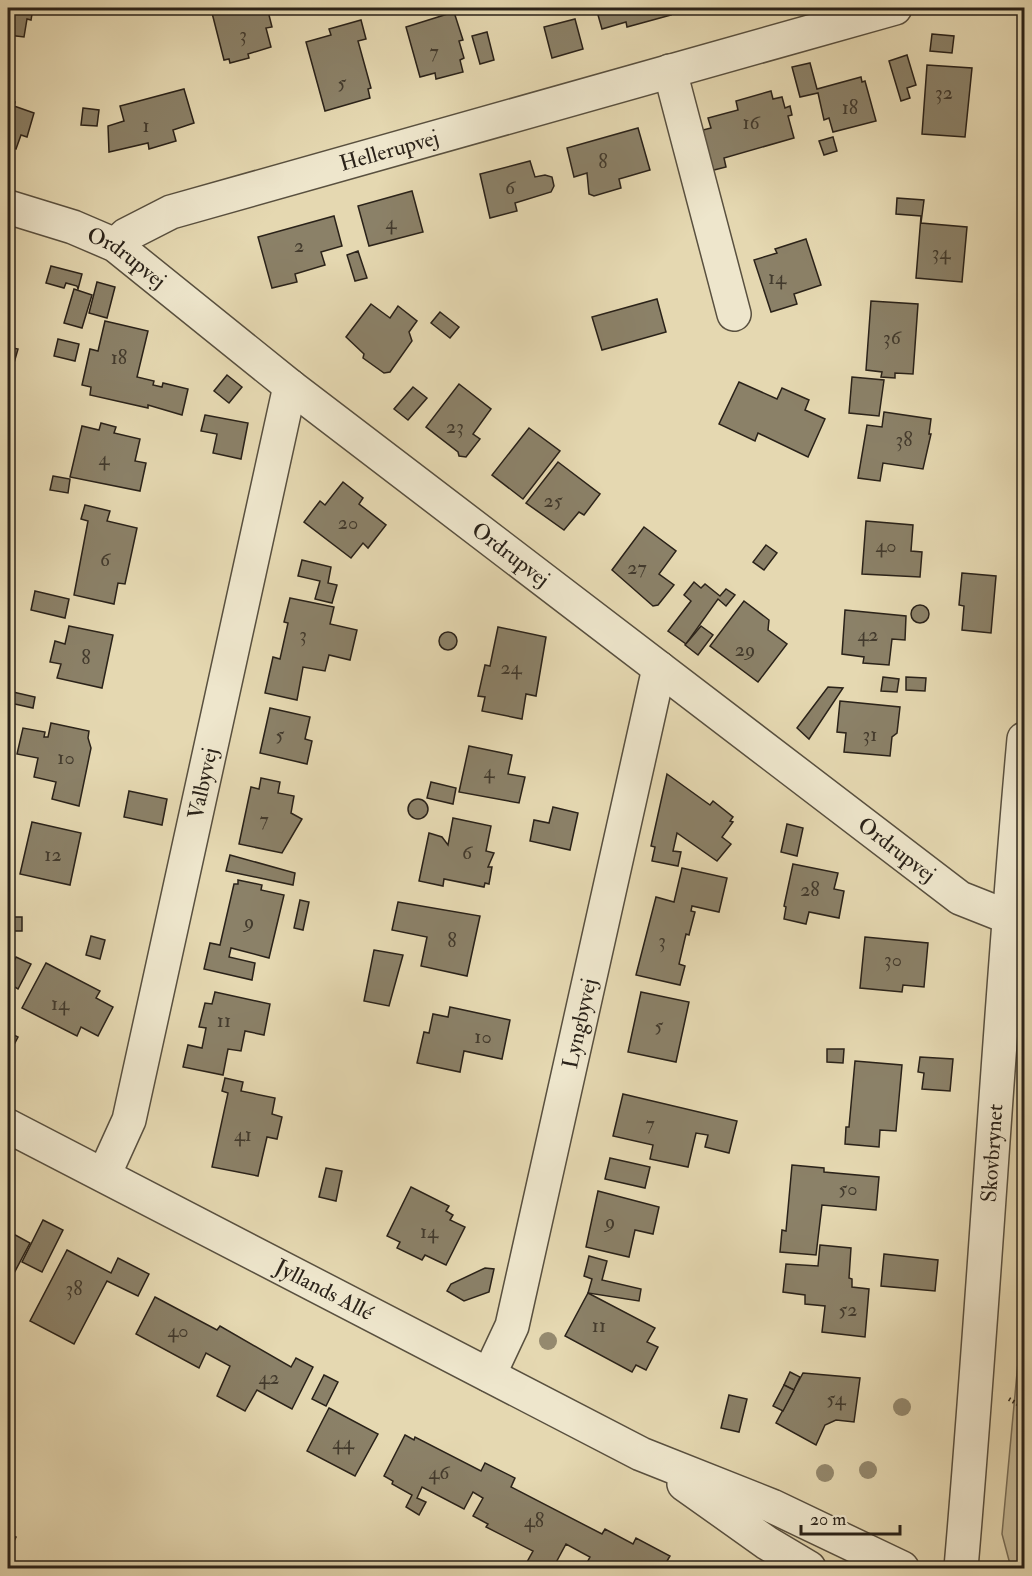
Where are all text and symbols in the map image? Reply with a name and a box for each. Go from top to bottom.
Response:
house number: 3 [239,22,247,47]
house number: 7 [429,39,439,64]
house number: 5 [338,70,347,95]
house number: 32 [935,80,953,105]
house number: 18 [842,95,858,120]
house number: 16 [742,110,760,135]
house number: 1 [142,113,150,138]
street label: Hellerupvej [336,123,442,178]
house number: 8 [598,149,608,174]
house number: 6 [505,175,516,200]
house number: 4 [386,210,398,235]
street label: Ordrupvej [83,221,172,295]
house number: 2 [294,233,304,258]
house number: 34 [932,240,951,265]
house number: 14 [768,265,787,290]
house number: 36 [883,325,902,350]
house number: 18 [111,345,127,370]
house number: 23 [446,414,464,439]
house number: 38 [895,427,913,452]
house number: 4 [99,446,111,471]
house number: 25 [544,488,563,513]
house number: 20 [338,510,358,535]
street label: Ordrupvej [466,516,555,593]
house number: 40 [875,533,897,558]
house number: 6 [100,547,111,572]
house number: 27 [627,555,647,580]
house number: 3 [299,622,307,647]
house number: 42 [858,622,878,647]
house number: 29 [735,637,755,662]
house number: 8 [81,645,91,670]
house number: 24 [501,655,523,680]
house number: 5 [276,722,285,747]
house number: 31 [863,722,877,747]
house number: 10 [57,745,75,770]
street label: Valbyvej [181,745,224,822]
house number: 4 [484,759,496,784]
house number: 7 [259,807,269,832]
street label: Ordrupvej [852,811,941,888]
house number: 6 [462,840,473,865]
house number: 12 [44,842,62,867]
house number: 28 [800,877,820,902]
house number: 9 [242,909,254,934]
house number: 8 [447,928,457,953]
house number: 3 [658,928,666,953]
house number: 30 [884,947,902,972]
street label: Lyngbyvej [556,976,603,1071]
house number: 14 [51,991,70,1016]
house number: 11 [217,1008,231,1033]
house number: 5 [655,1013,664,1038]
house number: 10 [474,1024,492,1049]
street label: Skovbrynet [975,1103,1010,1203]
house number: 7 [645,1111,655,1136]
house number: 41 [234,1122,252,1147]
house number: 50 [839,1176,857,1201]
house number: 9 [603,1209,615,1234]
house number: 14 [420,1219,439,1244]
street label: Jyllands Allé [269,1252,379,1327]
house number: 38 [65,1276,83,1301]
house number: 52 [839,1297,857,1322]
house number: 11 [592,1313,606,1338]
house number: 40 [167,1318,189,1343]
house number: 42 [259,1365,279,1390]
house number: 54 [826,1386,847,1411]
house number: 44 [332,1430,355,1455]
house number: 46 [429,1460,450,1485]
scale bar [801,1498,900,1536]
house number: 48 [524,1508,544,1533]
text: 20 m [810,1508,846,1531]

